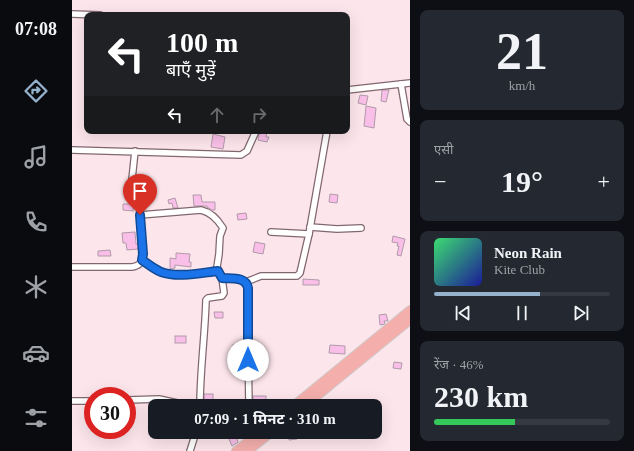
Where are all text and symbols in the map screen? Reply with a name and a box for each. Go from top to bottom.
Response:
text: 07:08 [15,19,57,39]
text: 21 [496,23,548,80]
text: 100 m [166,27,238,58]
icon: left [100,28,152,80]
text: बाएँ मुड़ें [166,60,216,80]
icon: directions [22,77,50,105]
text: km/h [509,78,535,93]
icon: left [164,104,186,126]
icon: ahead [206,104,228,126]
icon: right [248,104,270,126]
text: एसी [434,142,453,157]
icon: music [22,143,50,171]
text: 19° [501,165,543,198]
text: − [434,169,446,194]
text: + [598,169,610,194]
pin [123,174,157,215]
icon: arrive [129,180,151,202]
icon: phone [22,208,50,236]
text: Neon Rain [494,245,562,261]
text: Kite Club [494,262,545,277]
icon: climate [22,273,50,301]
icon: previous [452,302,474,324]
icon: pause [511,302,533,324]
icon: next [570,302,592,324]
icon: car [22,339,50,367]
position arrow [227,339,269,381]
text: रेंज · 46% [434,357,484,372]
text: 230 km [434,380,528,413]
speed limit sign: 30 [84,387,136,439]
icon: filters [22,404,50,432]
text: 07:09 · 1 मिनट · 310 m [194,411,336,427]

